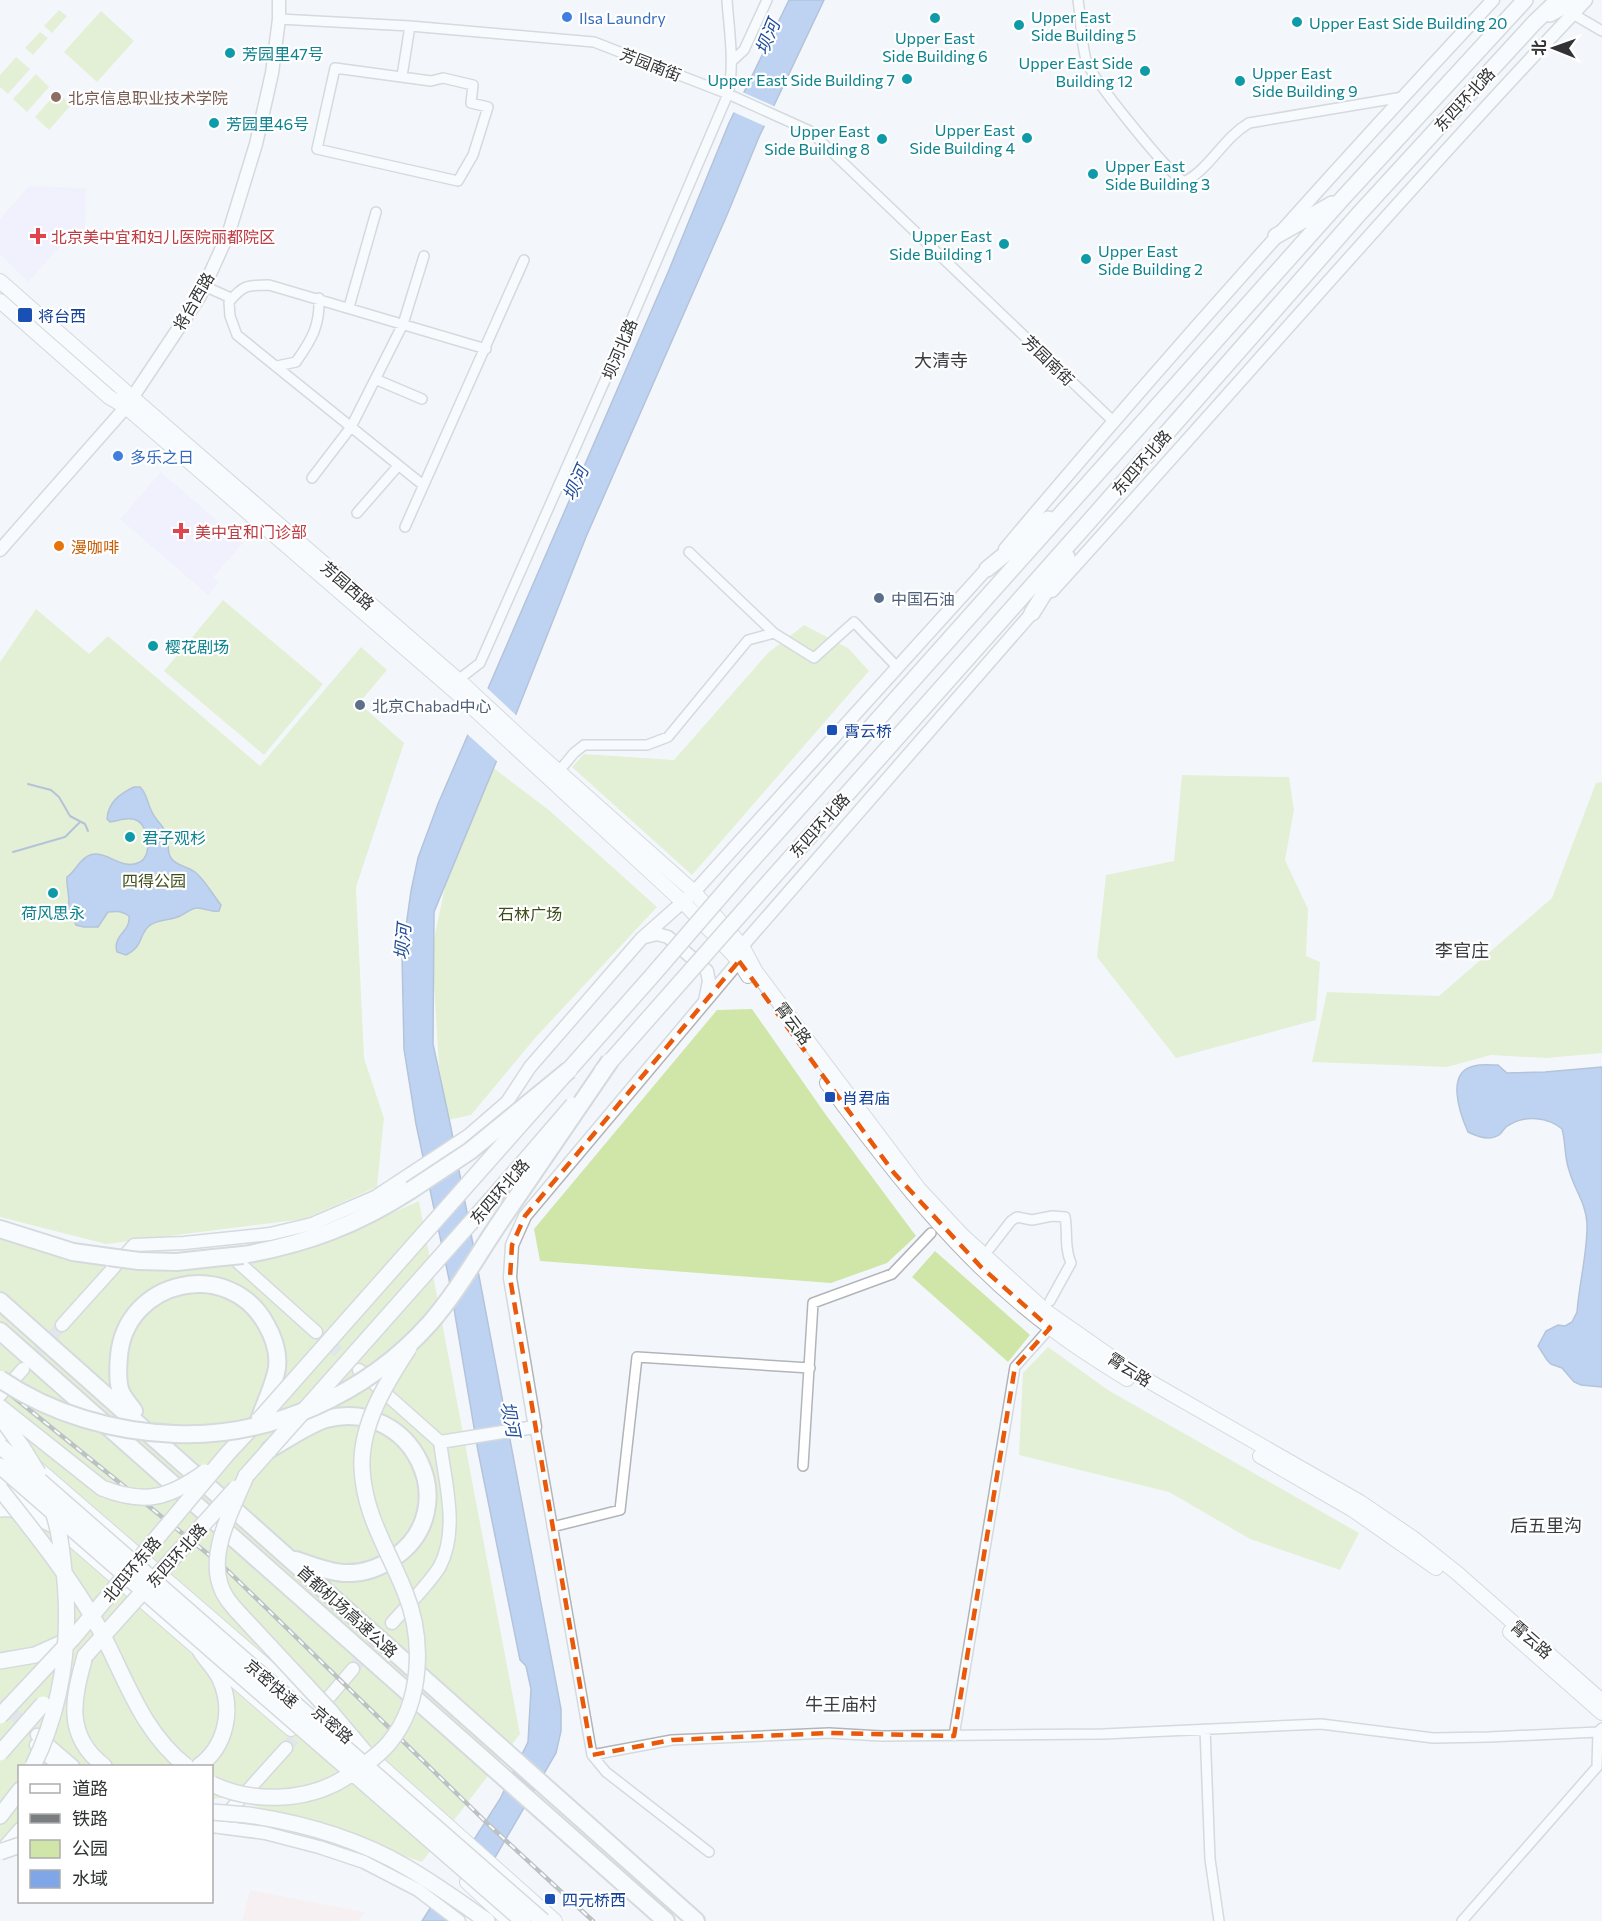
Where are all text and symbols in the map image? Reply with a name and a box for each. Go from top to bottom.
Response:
place label: Upper East Side Building 5 [1031,7,1136,44]
place label: Ilsa Laundry [579,8,666,27]
marker: Ilsa Laundry [560,10,574,24]
marker: Upper East Side Building 6 [928,11,942,25]
water label: 坝河 [750,13,785,58]
place label: Upper East Side Building 20 [1309,13,1507,32]
marker: Upper East Side Building 20 [1290,15,1304,29]
marker: Upper East Side Building 5 [1012,18,1026,32]
north arrow [1524,18,1584,78]
place label: Upper East Side Building 6 [882,28,988,65]
text: 北 [1529,40,1548,56]
place label: 芳园里47号 [242,44,324,63]
street label: 芳园南街 [618,44,684,84]
marker: 芳园里47号 [223,46,237,60]
place label: Upper East Side Building 12 [1019,53,1133,90]
place label: Upper East Side Building 9 [1252,63,1358,100]
street label: 东四环北路 [1430,63,1498,135]
marker: Upper East Side Building 12 [1138,64,1152,78]
place label: Upper East Side Building 7 [707,70,895,89]
marker: Upper East Side Building 7 [900,72,914,86]
marker: Upper East Side Building 9 [1233,74,1247,88]
place label: 北京信息职业技术学院 [68,88,228,107]
marker: 北京信息职业技术学院 [49,90,63,104]
place label: 芳园里46号 [226,114,309,133]
marker: 芳园里46号 [207,116,221,130]
place label: Upper East Side Building 4 [909,120,1015,157]
place label: Upper East Side Building 8 [764,121,870,158]
marker: Upper East Side Building 4 [1020,131,1034,145]
marker: Upper East Side Building 8 [875,132,889,146]
place label: Upper East Side Building 3 [1105,156,1210,193]
marker: Upper East Side Building 3 [1086,167,1100,181]
place label: Upper East Side Building 1 [889,226,992,263]
marker: 北京美中宜和妇儿医院丽都院区 [29,227,47,245]
place label: 北京美中宜和妇儿医院丽都院区 [51,227,275,246]
marker: Upper East Side Building 1 [997,237,1011,251]
place label: Upper East Side Building 2 [1098,241,1203,278]
marker: Upper East Side Building 2 [1079,252,1093,266]
street label: 将台西路 [169,269,217,333]
marker: 将台西 [16,306,34,324]
place label: 将台西 [38,306,86,325]
street label: 坝河北路 [598,316,640,382]
street label: 芳园南街 [1019,331,1079,389]
district label: 大清寺 [914,349,968,371]
street label: 东四环北路 [1108,426,1174,498]
place label: 多乐之日 [130,447,194,466]
marker: 多乐之日 [111,449,125,463]
water label: 坝河 [558,459,594,504]
marker: 美中宜和门诊部 [172,522,190,540]
place label: 美中宜和门诊部 [195,522,307,541]
place label: 漫咖啡 [71,537,119,556]
marker: 漫咖啡 [52,539,66,553]
street label: 芳园西路 [318,557,378,613]
place label: 中国石油 [891,589,955,608]
marker: 中国石油 [872,591,886,605]
place label: 樱花剧场 [165,637,229,656]
marker: 樱花剧场 [146,639,160,653]
place label: 北京Chabad中心 [372,696,492,715]
marker: 北京Chabad中心 [353,698,367,712]
place label: 霄云桥 [844,721,892,740]
marker: 霄云桥 [825,723,839,737]
street label: 东四环北路 [785,789,853,861]
place label: 君子观杉 [142,828,206,847]
marker: 君子观杉 [123,830,137,844]
park label: 四得公园 [122,871,186,890]
marker: 荷风思永 [46,886,60,900]
place label: 荷风思永 [21,903,85,922]
park label: 石林广场 [498,904,562,923]
water label: 坝河 [389,920,415,961]
district label: 李官庄 [1435,939,1489,961]
street label: 霄云路 [772,998,816,1048]
place label: 肖君庙 [842,1088,890,1107]
marker: 肖君庙 [823,1090,837,1104]
street label: 东四环北路 [466,1155,532,1227]
street label: 霄云路 [1105,1348,1155,1390]
water label: 坝河 [497,1399,526,1442]
district label: 后五里沟 [1510,1514,1582,1536]
street label: 东四环北路 [142,1519,210,1591]
street label: 北四环东路 [98,1532,164,1606]
street label: 首都机场高速公路 [294,1561,402,1661]
street label: 霄云路 [1508,1616,1556,1662]
street label: 京密快速 [242,1655,302,1711]
district label: 牛王庙村 [805,1693,877,1715]
street label: 京密路 [309,1701,357,1747]
legend [18,1765,213,1903]
text: 道路 [72,1777,108,1799]
text: 铁路 [72,1807,108,1829]
text: 公园 [72,1837,108,1859]
text: 水域 [72,1867,108,1889]
place label: 四元桥西 [562,1890,626,1909]
marker: 四元桥西 [543,1892,557,1906]

